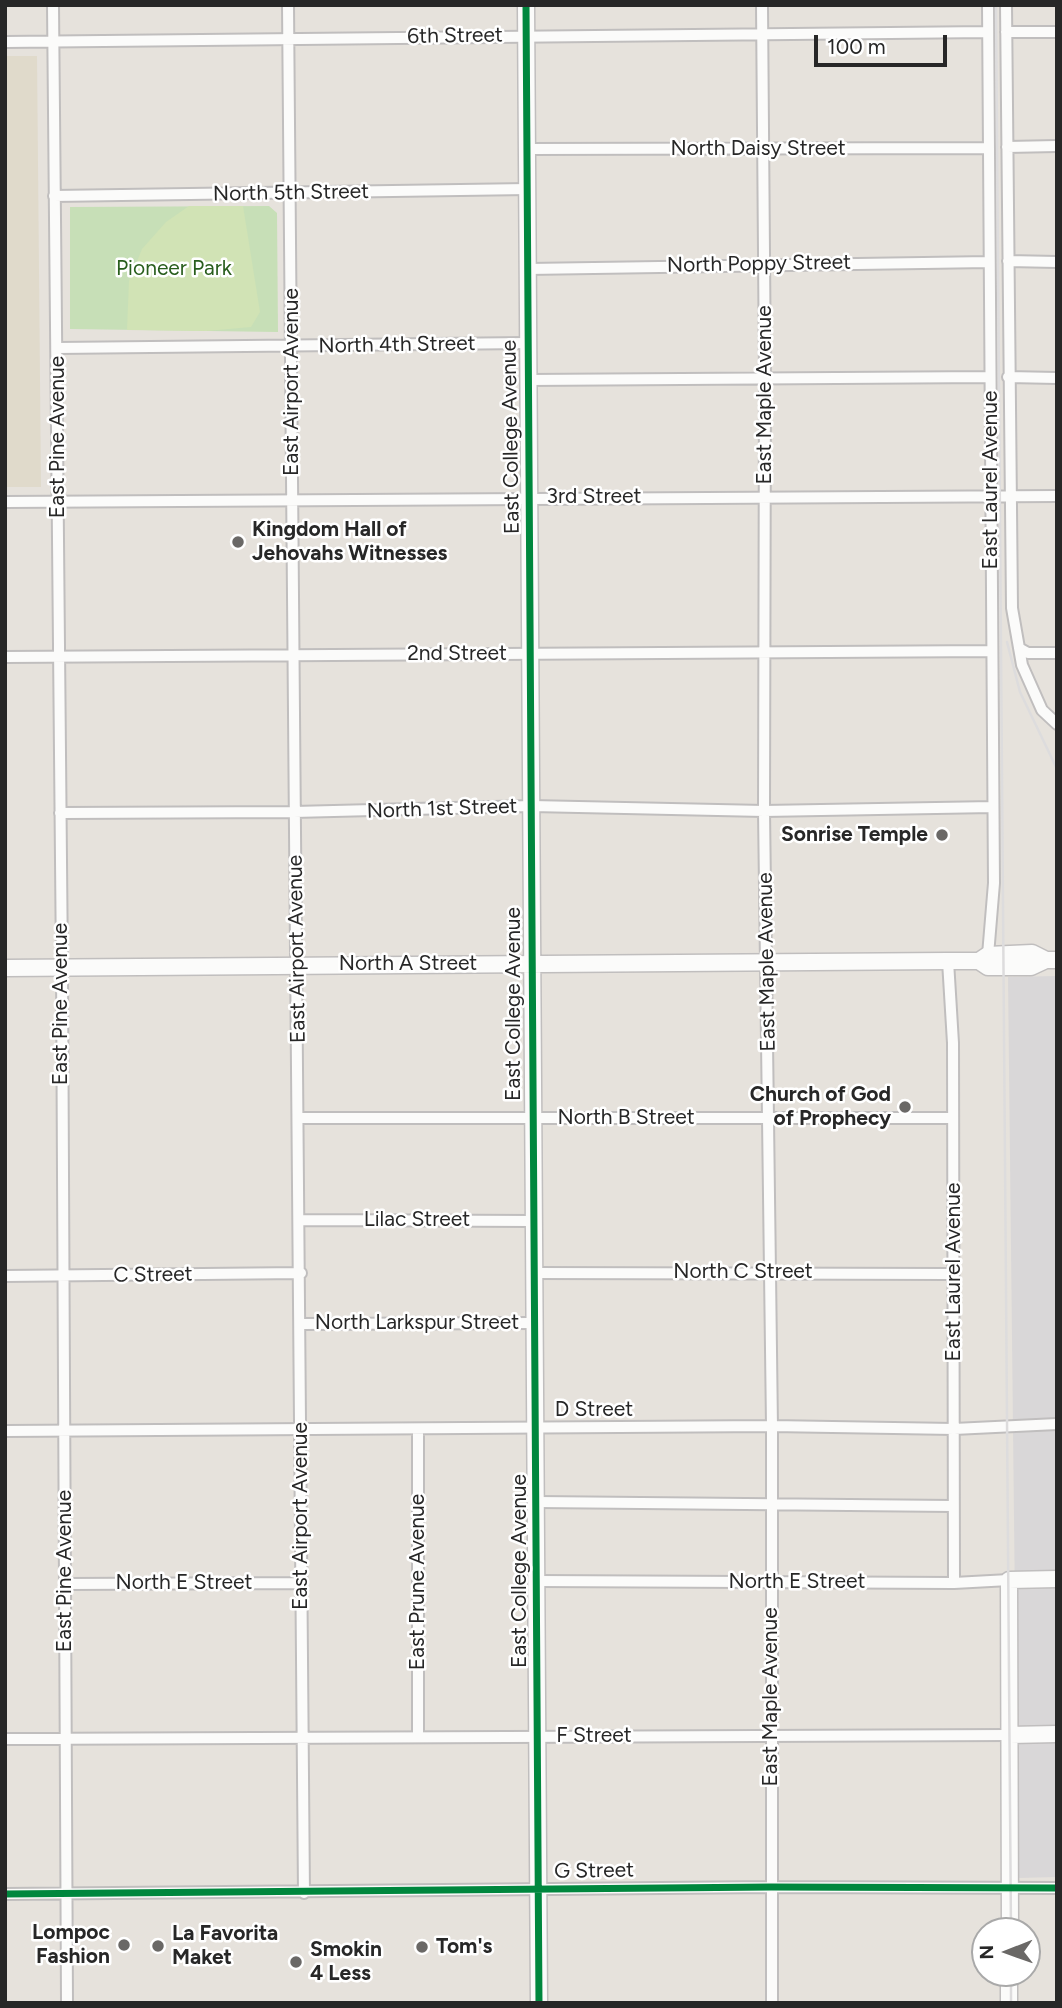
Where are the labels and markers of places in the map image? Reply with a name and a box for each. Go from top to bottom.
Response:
place label: Kingdom Hall of Jehovahs Witnesses [252,517,447,567]
marker: Kingdom Hall of Jehovahs Witnesses [230,534,246,550]
place label: Sonrise Temple [781,822,928,848]
marker: Sonrise Temple [934,827,950,843]
place label: Church of God of Prophecy [750,1082,891,1132]
marker: Church of God of Prophecy [897,1099,913,1115]
place label: Lompoc Fashion [32,1920,110,1970]
place label: La Favorita Maket [172,1921,278,1971]
place label: Tom's [436,1934,492,1960]
marker: Lompoc Fashion [116,1937,132,1953]
place label: Smokin 4 Less [310,1937,382,1987]
marker: La Favorita Maket [150,1938,166,1954]
marker: Tom's [414,1939,430,1955]
marker: Smokin 4 Less [288,1954,304,1970]

